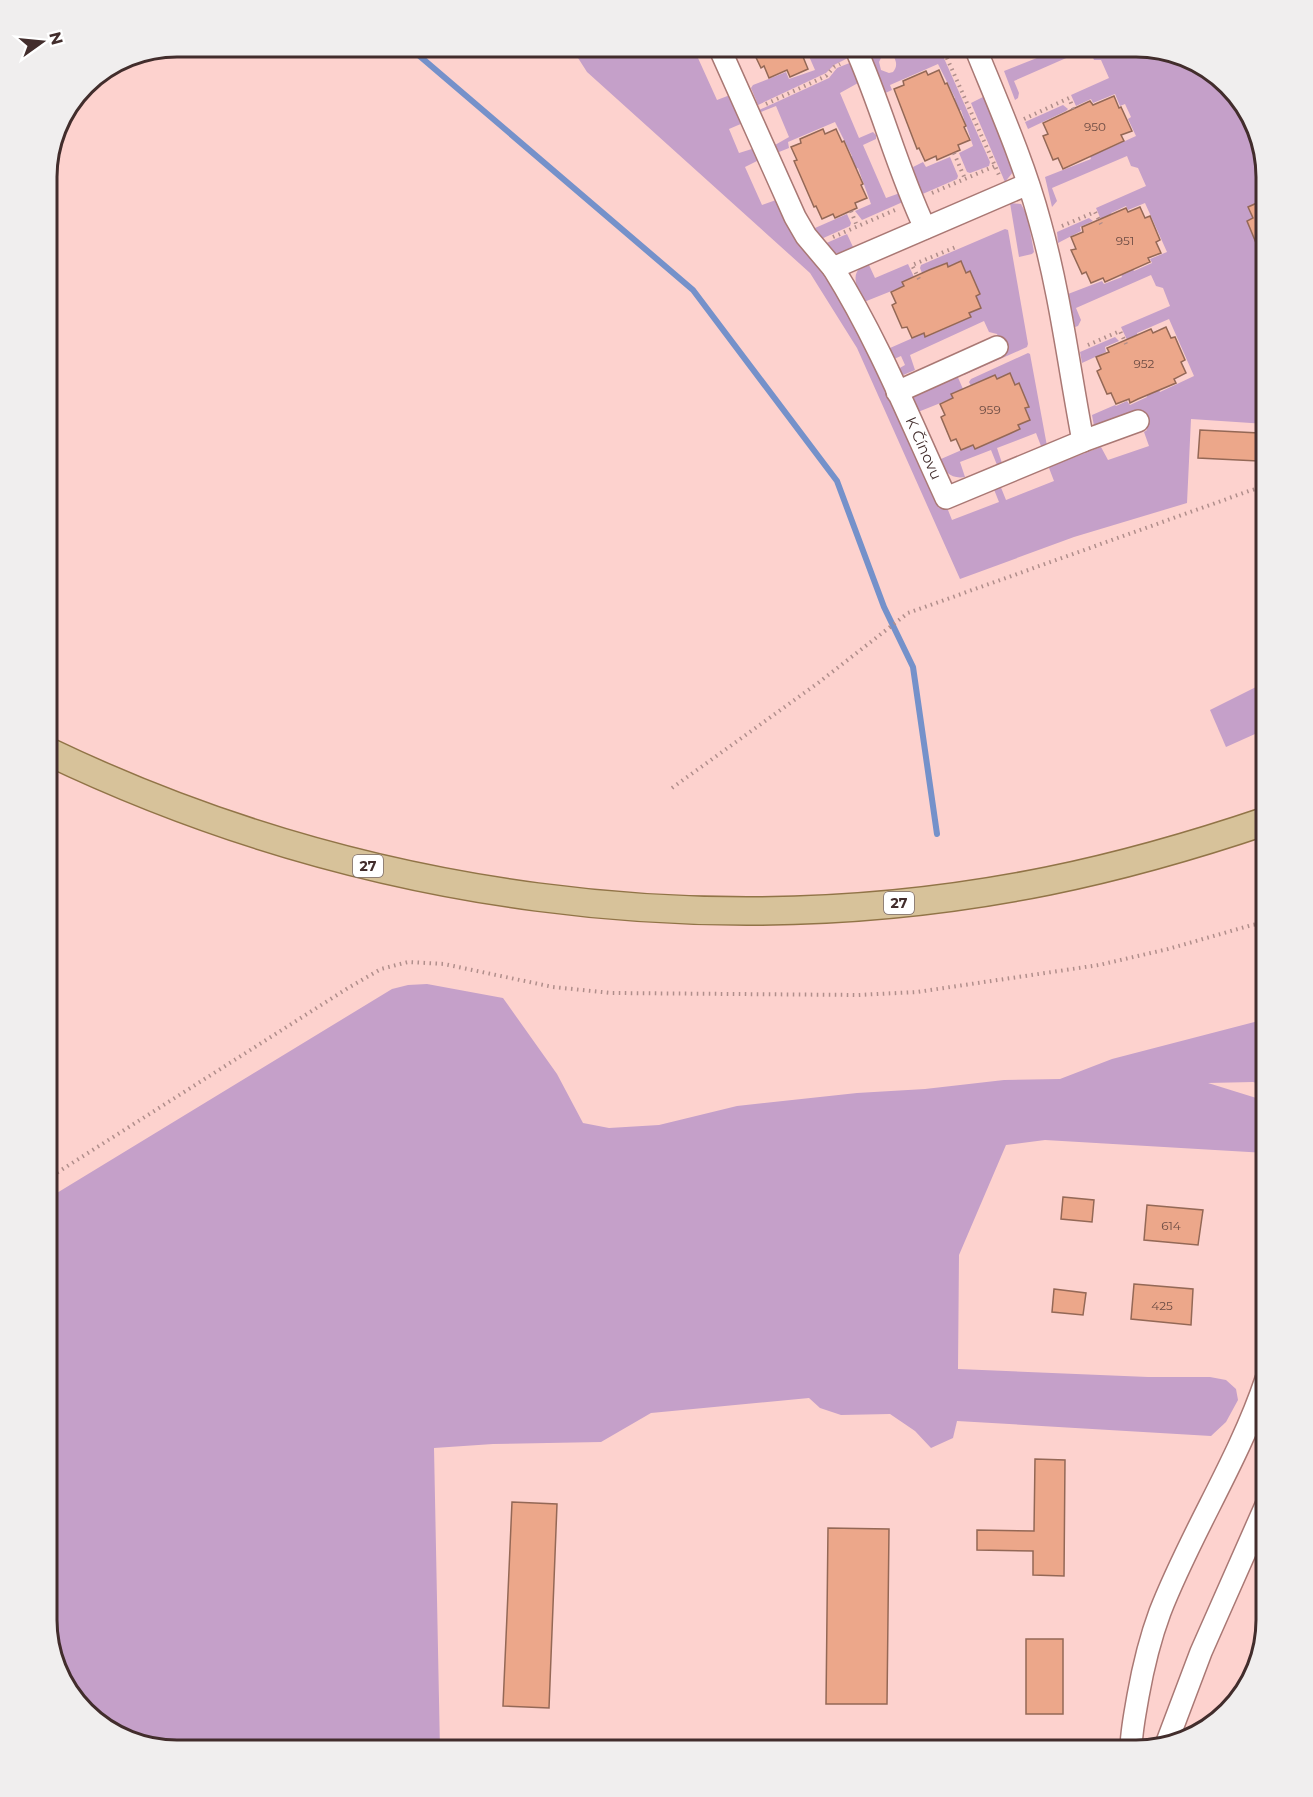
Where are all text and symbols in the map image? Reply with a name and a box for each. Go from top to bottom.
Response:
north arrow [12,12,72,72]
text: N [45,30,67,47]
house number: 950 [1084,119,1106,134]
house number: 951 [1116,233,1134,248]
house number: 952 [1134,356,1155,371]
house number: 959 [979,402,1001,417]
street label: K Čínovu [902,414,946,483]
road number: 27 [353,855,383,877]
road number: 27 [884,892,914,914]
house number: 614 [1161,1218,1181,1233]
house number: 425 [1151,1298,1173,1313]

